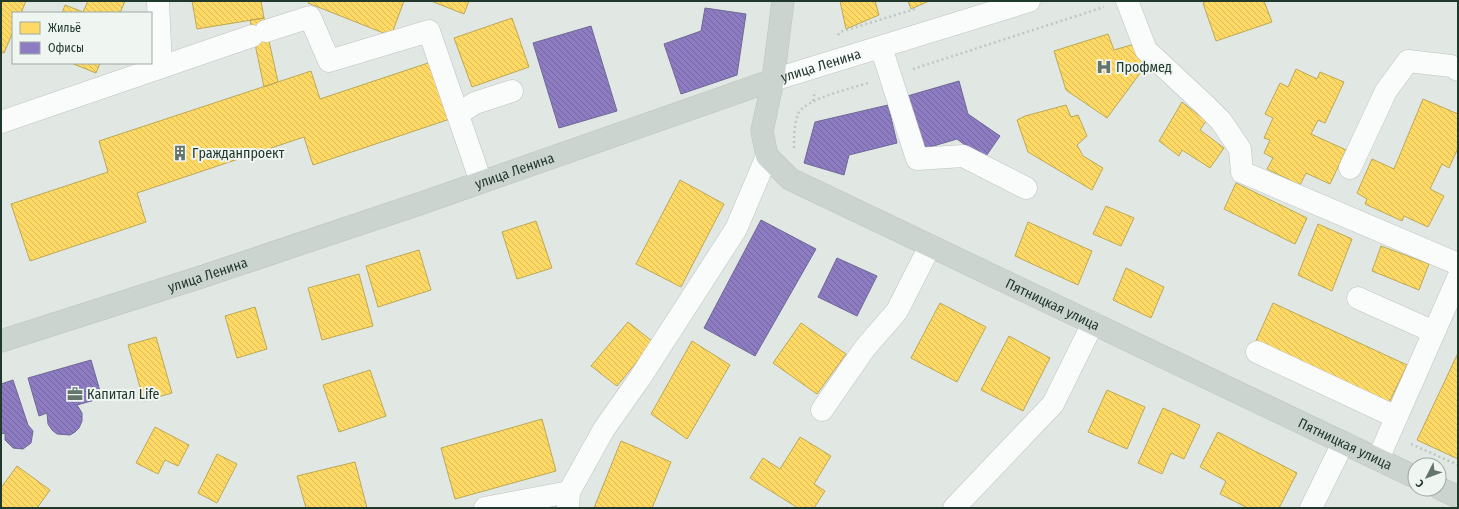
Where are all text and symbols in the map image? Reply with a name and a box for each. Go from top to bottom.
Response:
legend [12,12,152,64]
text: Жильё [48,21,81,35]
text: Офисы [48,41,84,55]
street label: улица Ленина [779,45,863,86]
hospital icon: Профмед [1095,58,1113,76]
place label: Профмед [1116,59,1172,76]
building icon: Гражданпроект [171,144,189,162]
place label: Гражданпроект [192,145,285,162]
street label: улица Ленина [473,149,556,192]
street label: улица Ленина [166,254,250,296]
street label: Пятницкая улица [1003,275,1103,334]
office icon: Капитал Life [66,385,84,403]
place label: Капитал Life [87,386,160,403]
street label: Пятницкая улица [1296,414,1395,473]
north arrow [1407,457,1447,497]
text: С [1413,477,1427,490]

